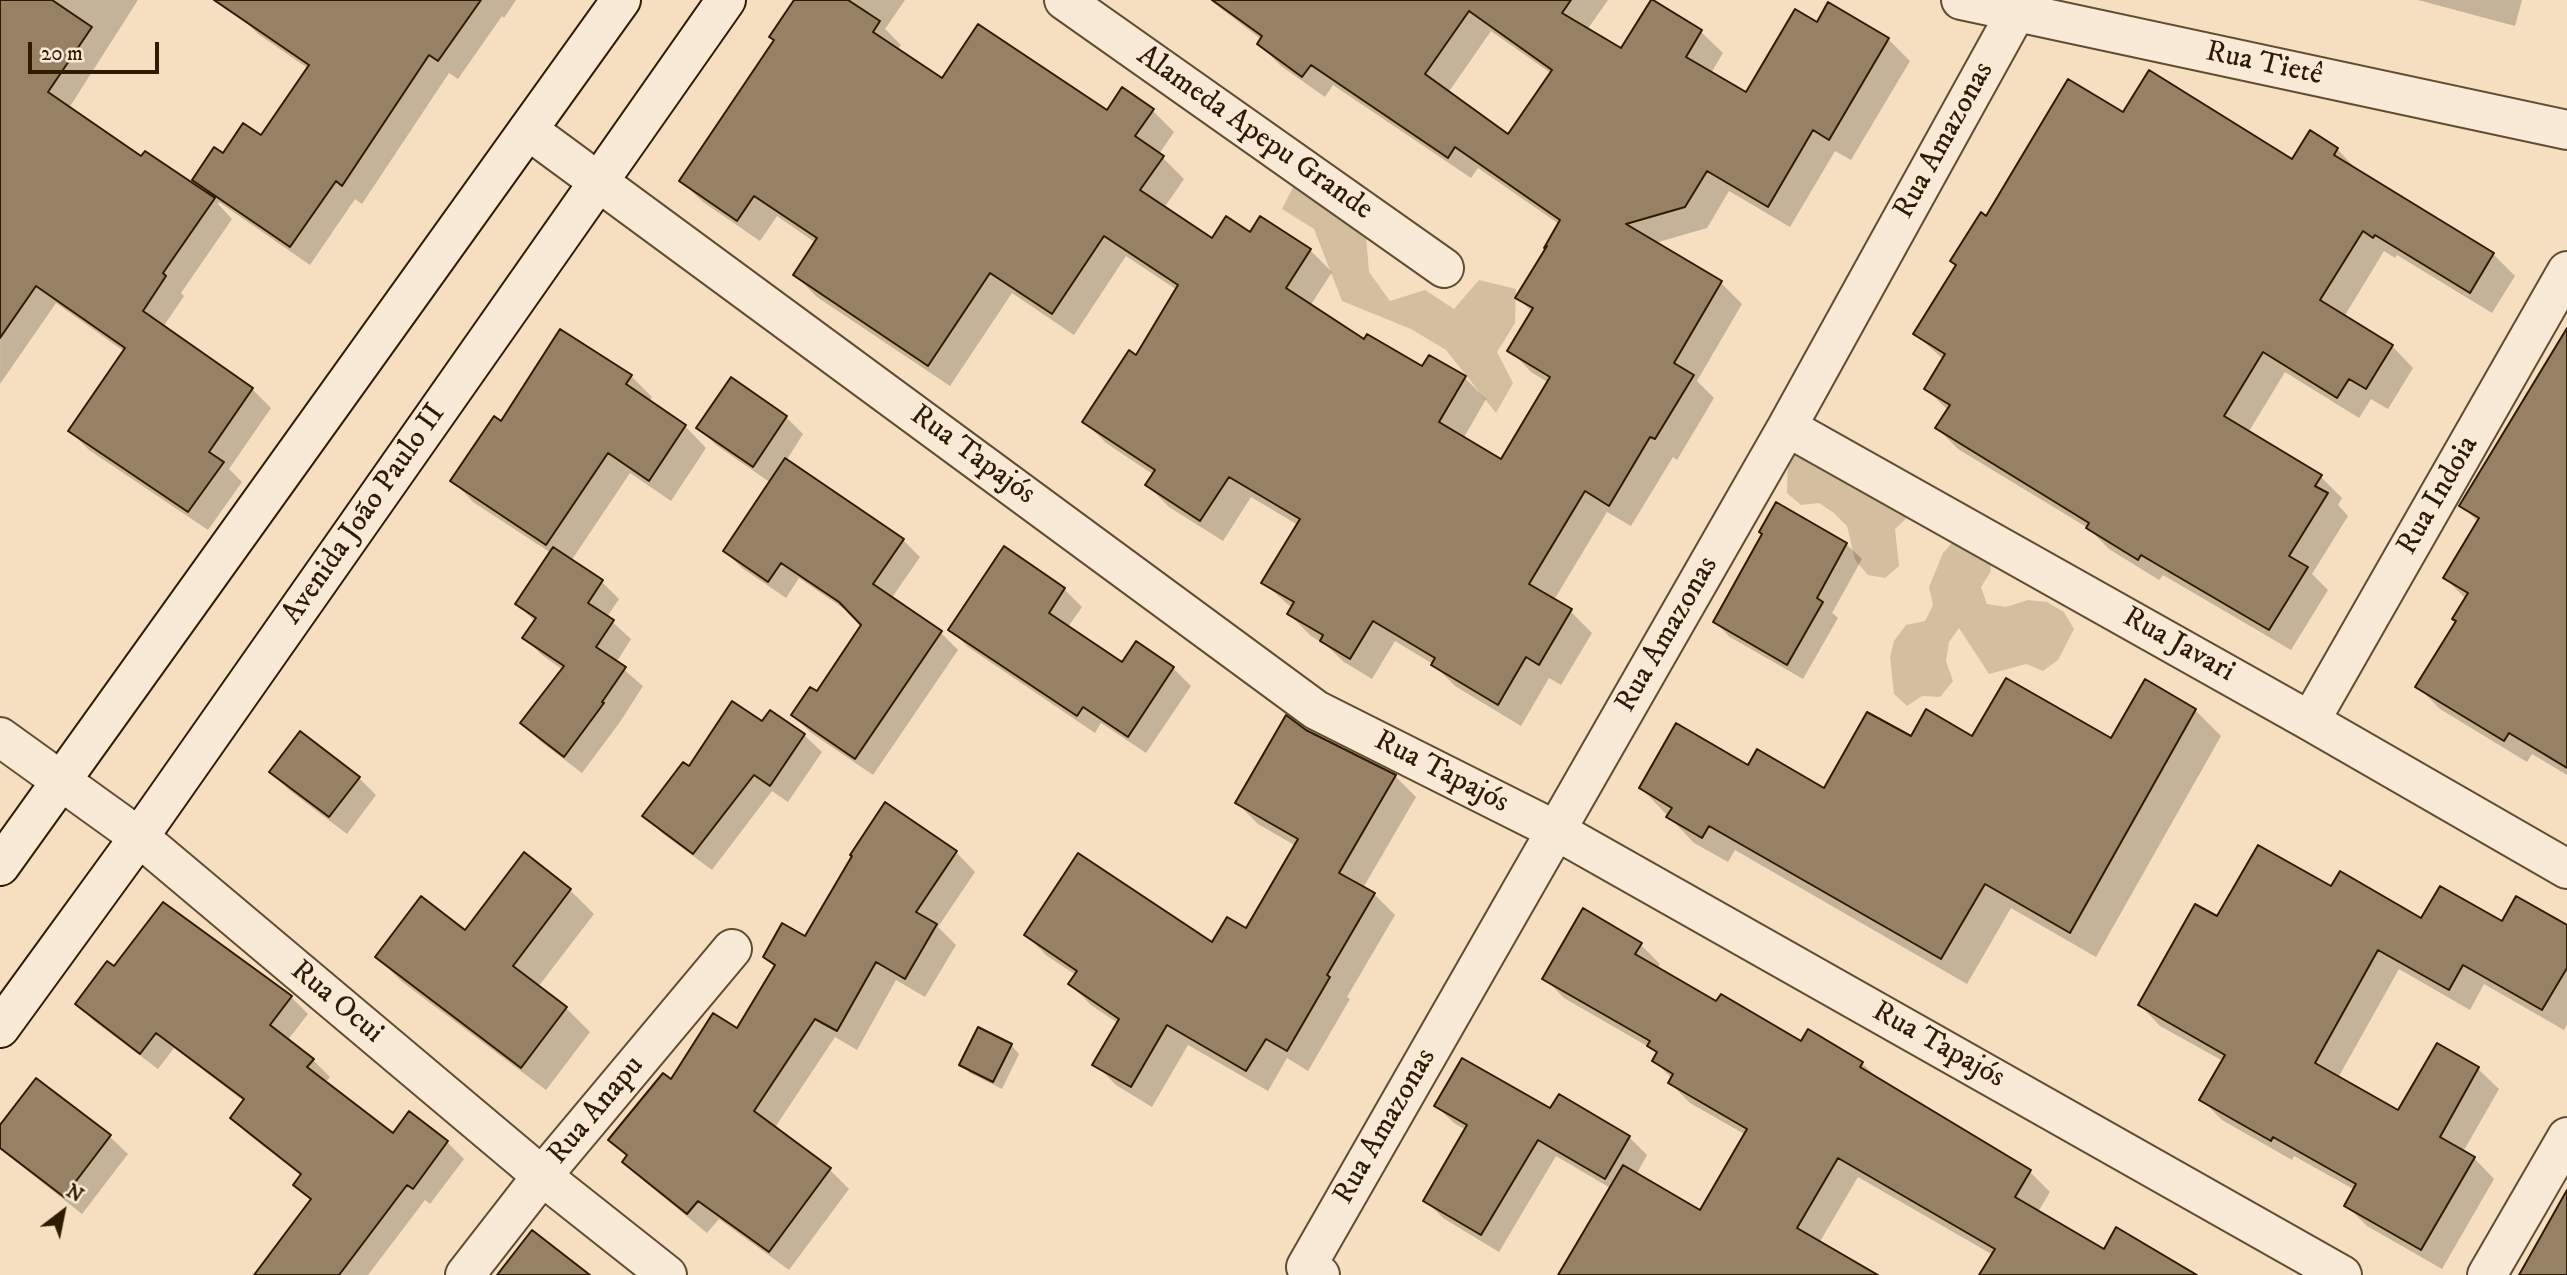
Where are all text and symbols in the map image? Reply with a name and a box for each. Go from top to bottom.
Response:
scale bar [32,28,163,72]
street label: Rua Tietê [2202,35,2326,95]
street label: Alameda Apepu Grande [1129,39,1379,229]
text: 20 m [41,41,83,67]
street label: Rua Amazonas [1887,56,2003,226]
street label: Avenida João Paulo II [276,398,454,632]
street label: Rua Tapajós [902,399,1042,513]
street label: Rua Indoia [2391,430,2487,562]
street label: Rua Amazonas [1609,551,1727,719]
street label: Rua Javari [2116,601,2240,691]
street label: Rua Tapajós [1368,724,1514,822]
street label: Rua Ocui [282,954,390,1052]
street label: Rua Tapajós [1865,995,2011,1097]
street label: Rua Amazonas [1327,1043,1445,1211]
street label: Rua Anapu [541,1049,653,1173]
north arrow [28,1177,98,1247]
text: N [62,1180,87,1208]

